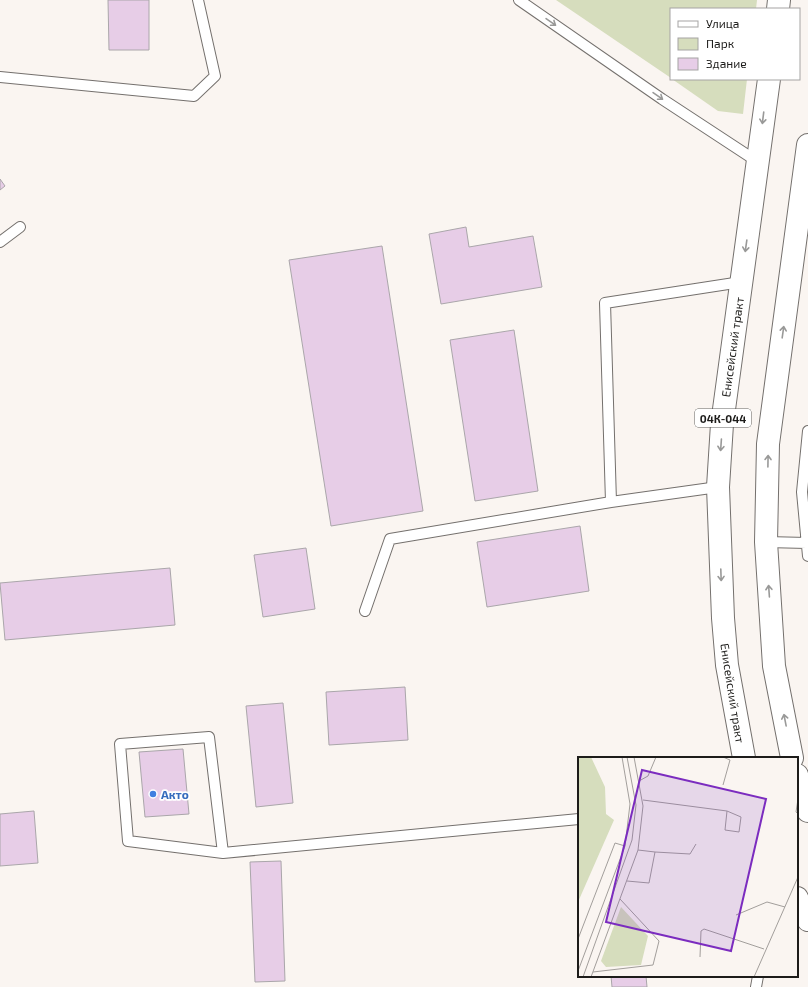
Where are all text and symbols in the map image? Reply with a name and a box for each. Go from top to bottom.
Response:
legend [670,8,800,80]
text: Улица [706,16,739,30]
one-way arrow [546,18,557,26]
text: Парк [706,36,735,50]
text: Здание [706,56,747,70]
one-way arrow [652,92,663,100]
one-way arrow [760,111,767,124]
one-way arrow [742,240,750,253]
street label: Енисейский тракт [718,296,746,398]
one-way arrow [779,326,787,339]
road number: 04К-044 [695,409,751,427]
one-way arrow [717,438,724,451]
one-way arrow [764,455,772,468]
one-way arrow [718,568,725,581]
one-way arrow [766,585,773,598]
street label: Енисейский тракт [718,642,748,744]
one-way arrow [781,714,789,727]
inset map [578,757,798,977]
place label: Акто [161,787,189,801]
marker: Акто [148,789,158,799]

